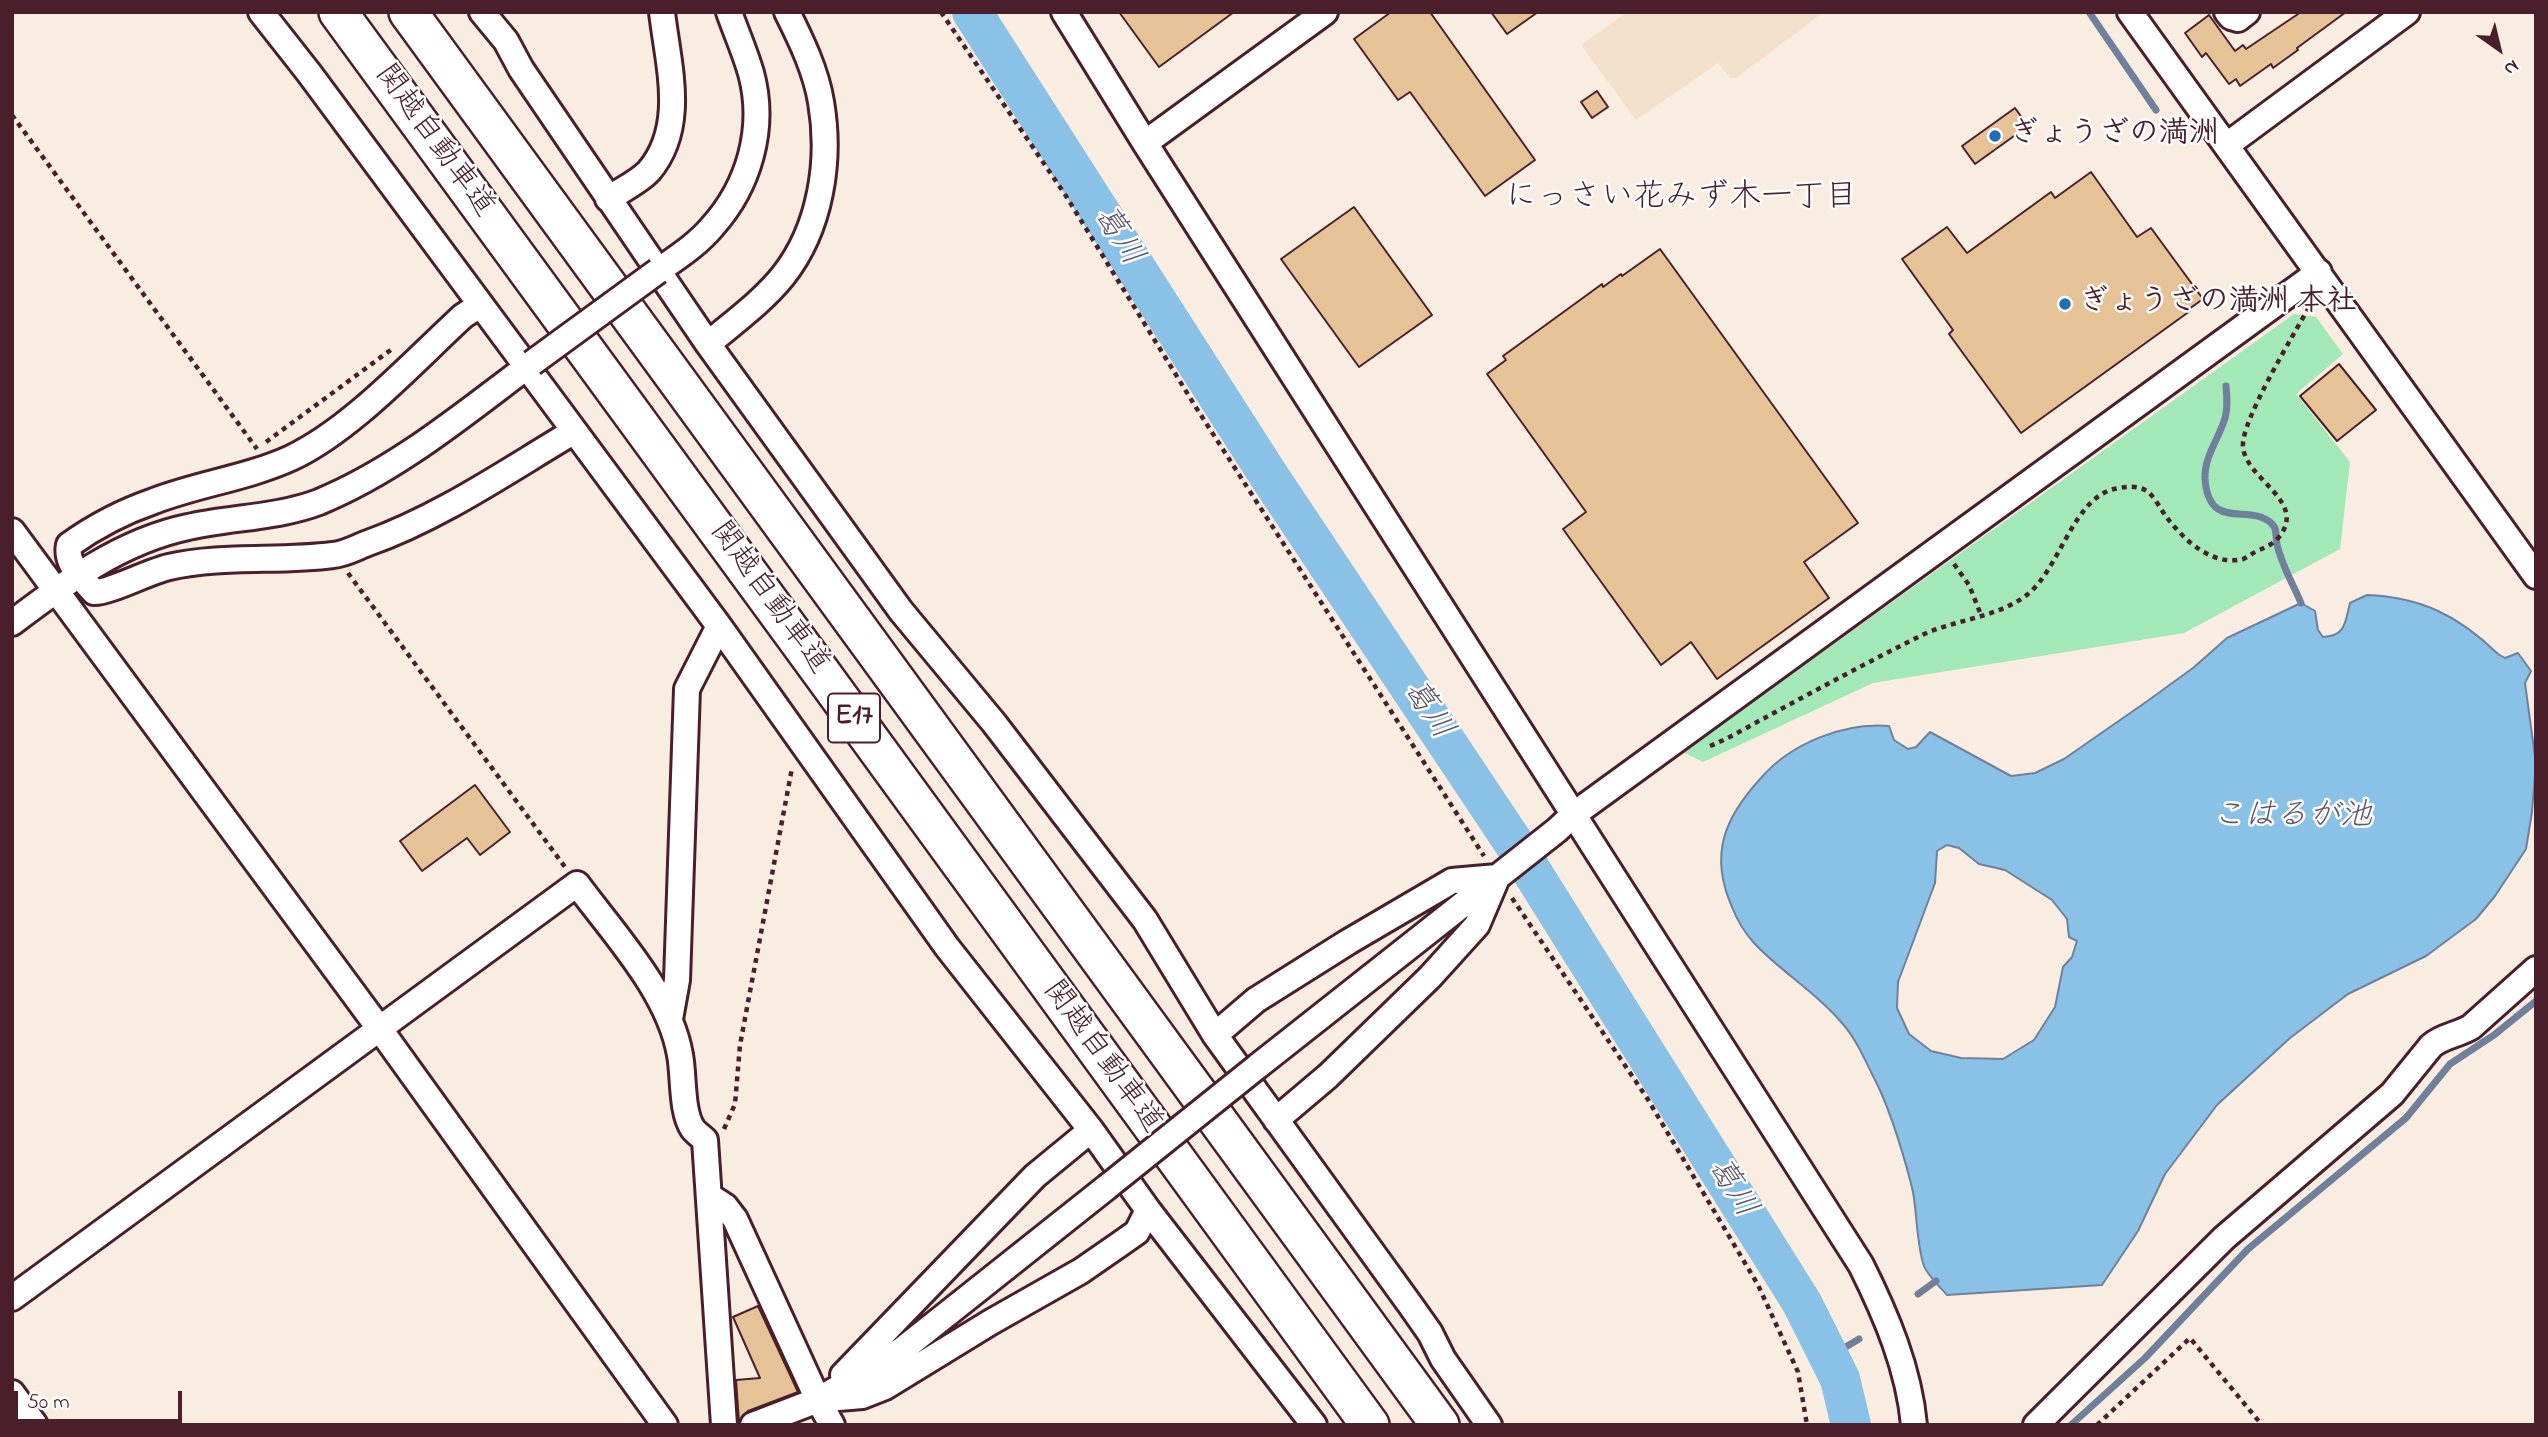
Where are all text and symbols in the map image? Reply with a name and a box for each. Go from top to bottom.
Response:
north arrow [2464,14,2534,84]
text: N [2498,52,2524,82]
street label: 関越自動車道 [366,59,500,225]
place label: ぎょうざの満洲 [2009,118,2219,154]
marker: ぎょうざの満洲 [1987,128,2003,144]
district label: にっさい花みず木一丁目 [1505,181,1857,219]
water label: 葛川 [1082,200,1150,274]
place label: ぎょうざの満洲 本社 [2079,286,2356,322]
marker: ぎょうざの満洲 本社 [2057,296,2073,312]
street label: 関越自動車道 [701,516,835,682]
water label: 葛川 [1392,674,1460,748]
road number: E17 [828,694,880,742]
water label: こはるが池 [2212,800,2372,838]
street label: 関越自動車道 [1034,975,1168,1141]
water label: 葛川 [1697,1152,1763,1226]
scale bar [18,1378,186,1422]
text: 50 m [27,1388,70,1418]

